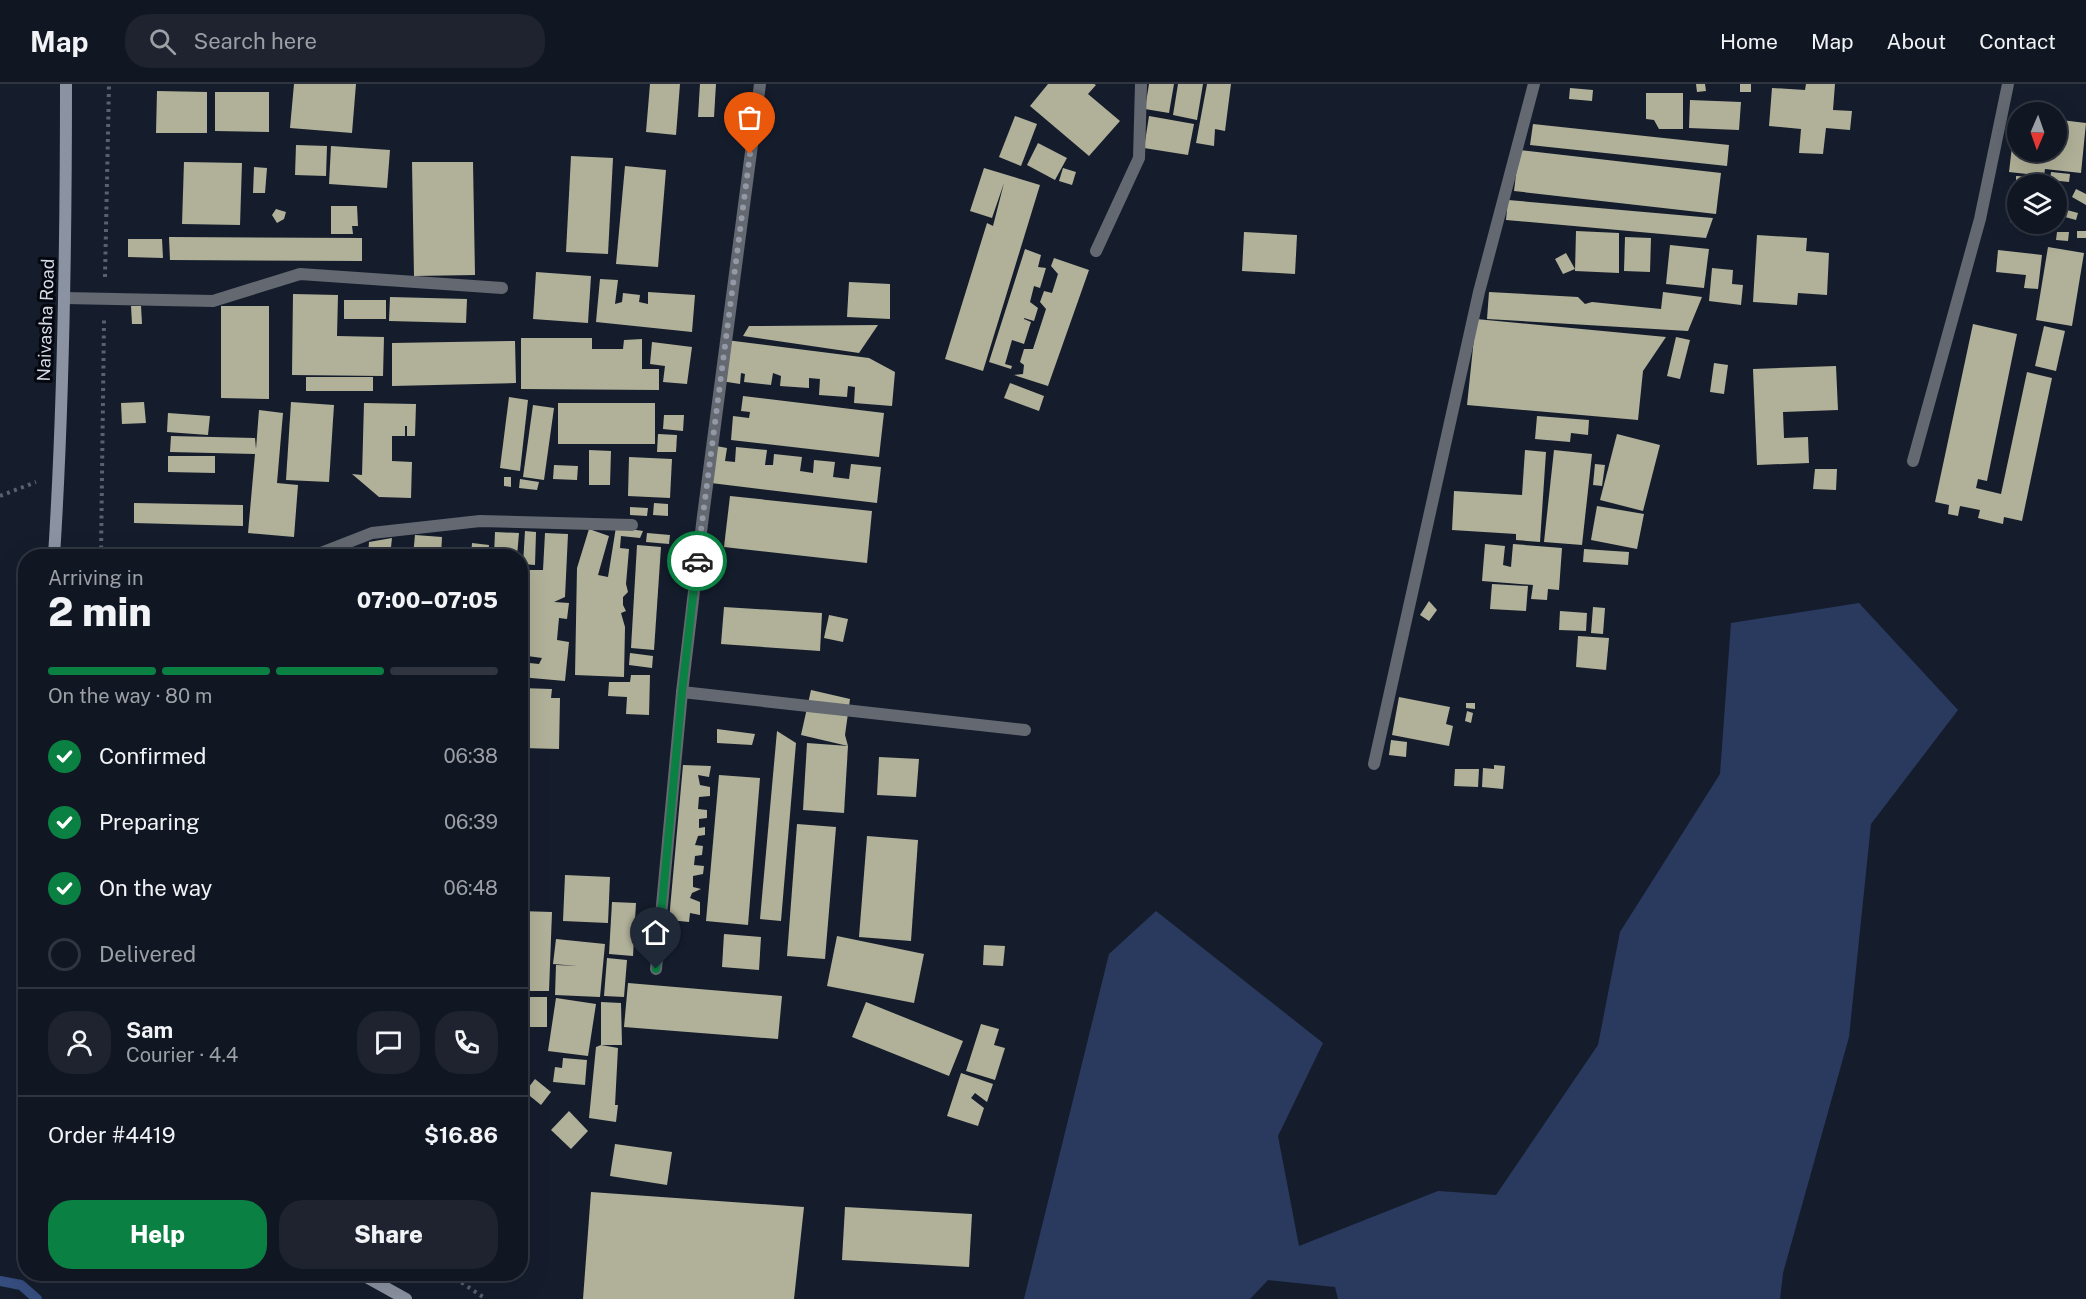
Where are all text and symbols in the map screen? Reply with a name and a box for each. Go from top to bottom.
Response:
search box [125,14,545,68]
text: Map [30,25,89,58]
icon: search [146,25,179,58]
text: Search here [194,28,317,54]
text: Home [1720,29,1778,54]
text: Map [1811,29,1854,54]
text: About [1887,29,1946,54]
text: Contact [1979,29,2056,54]
pin [724,92,775,154]
icon: bag [733,101,766,134]
north arrow [2007,102,2067,162]
map controls [2007,102,2067,234]
button: layers [2007,174,2067,234]
street label: Naivasha Road [33,258,58,382]
courier [667,531,727,591]
icon: car [681,545,714,578]
text: Arriving in [48,566,143,590]
text: 07:00–07:05 [357,587,498,613]
text: 2 min [48,589,152,635]
text: On the way · 80 m [48,684,212,708]
icon: check [48,740,81,773]
text: Confirmed [99,743,206,769]
text: 06:38 [444,744,498,768]
icon: check [48,806,81,839]
text: Preparing [99,809,200,835]
text: 06:39 [444,810,498,834]
icon: check [48,872,81,905]
text: On the way [99,875,212,901]
text: 06:48 [444,876,498,900]
pin [630,907,681,969]
icon: home [639,916,672,949]
text: Delivered [99,941,196,967]
button: person [48,1011,111,1074]
button: chat [357,1011,420,1074]
button: phone [435,1011,498,1074]
text: Sam [126,1017,173,1043]
text: Courier · 4.4 [126,1043,238,1067]
text: Order #4419 [48,1122,176,1148]
text: $16.86 [424,1122,498,1148]
button: Help [48,1200,267,1269]
button: Share [279,1200,498,1269]

